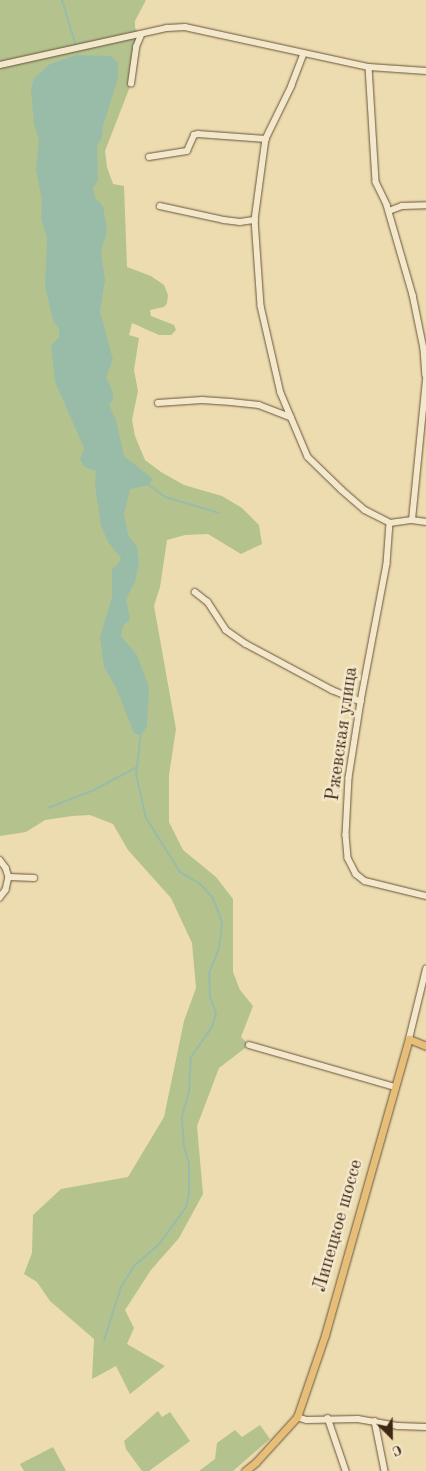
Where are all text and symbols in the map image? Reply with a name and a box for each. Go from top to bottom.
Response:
street label: Ржевская улица [322,665,364,803]
street label: Липецкое шоссе [309,1157,369,1295]
north arrow [366,1411,416,1461]
text: С [390,1442,404,1458]

